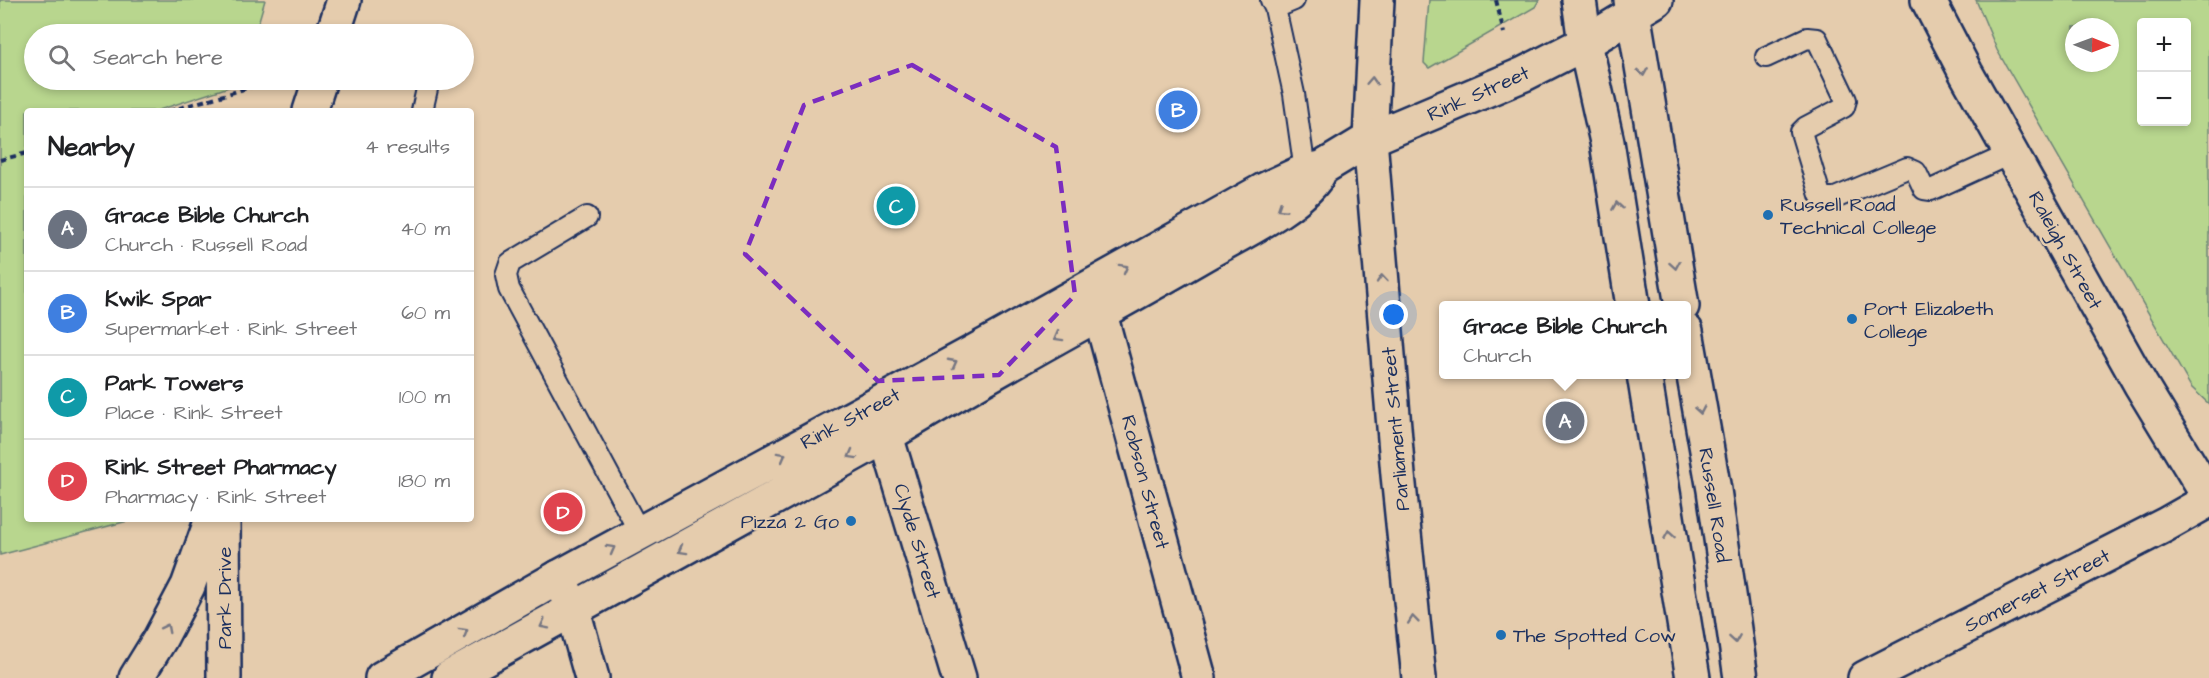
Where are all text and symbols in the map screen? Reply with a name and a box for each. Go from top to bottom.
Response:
north arrow [2065,18,2119,72]
map controls [2137,18,2191,126]
button: + [2137,18,2191,72]
search box [24,24,474,90]
icon: search [45,41,78,74]
text: Search here [93,42,223,73]
street label: Rink Street [1423,59,1534,129]
one-way arrow [1636,68,1648,77]
button: − [2137,72,2191,126]
one-way arrow [1365,76,1378,85]
pin: B [1158,88,1198,132]
text: Nearby [48,129,135,165]
text: 4 results [365,133,450,161]
pin: C [876,184,916,228]
street label: Raleigh Street [2020,186,2109,315]
place label: Russell Road Technical College [1780,191,1937,243]
text: Grace Bible Church [105,200,308,231]
one-way arrow [1277,201,1288,212]
one-way arrow [1611,202,1624,212]
marker: Russell Road Technical College [1761,208,1775,222]
text: A [61,215,74,243]
text: 40 m [400,215,450,243]
text: Church · Russell Road [105,231,307,259]
one-way arrow [1668,259,1681,269]
one-way arrow [1118,264,1128,276]
one-way arrow [1376,275,1389,284]
text: Kwik Spar [105,284,211,315]
place label: Port Elizabeth College [1864,295,1993,347]
text: B [60,299,75,327]
text: 60 m [401,299,450,327]
your location [1379,300,1408,329]
popup [1439,301,1691,379]
text: Grace Bible Church [1463,311,1667,342]
marker: Port Elizabeth College [1845,312,1859,326]
text: Supermarket · Rink Street [105,315,357,343]
one-way arrow [1054,330,1064,341]
text: Church [1463,342,1531,370]
street label: Parliament Street [1375,346,1417,512]
one-way arrow [947,359,957,370]
text: Park Towers [105,368,244,399]
street label: Rink Street [796,381,905,457]
text: C [60,383,75,411]
text: 100 m [399,383,450,411]
pin: A [1546,398,1584,444]
text: Place · Rink Street [105,399,283,427]
one-way arrow [1693,404,1706,414]
street label: Robson Street [1114,412,1176,552]
street label: Russell Road [1691,446,1737,564]
one-way arrow [848,448,858,459]
text: Rink Street Pharmacy [105,452,337,483]
one-way arrow [775,452,786,463]
text: D [61,467,74,495]
text: 180 m [398,467,450,495]
street label: Clyde Street [885,480,948,603]
text: Pharmacy · Rink Street [105,483,326,511]
pin: D [544,490,582,534]
place label: Pizza 2 Go [741,508,839,536]
marker: Pizza 2 Go [844,514,858,528]
one-way arrow [1664,531,1676,540]
street label: Somerset Street [1960,542,2115,640]
one-way arrow [678,543,688,554]
one-way arrow [604,545,615,556]
street label: Park Drive [211,547,239,649]
one-way arrow [1408,615,1420,624]
one-way arrow [539,618,550,630]
place label: The Spotted Cow [1513,622,1676,650]
one-way arrow [159,623,170,634]
one-way arrow [458,627,468,639]
marker: The Spotted Cow [1494,628,1508,642]
one-way arrow [1728,635,1740,644]

